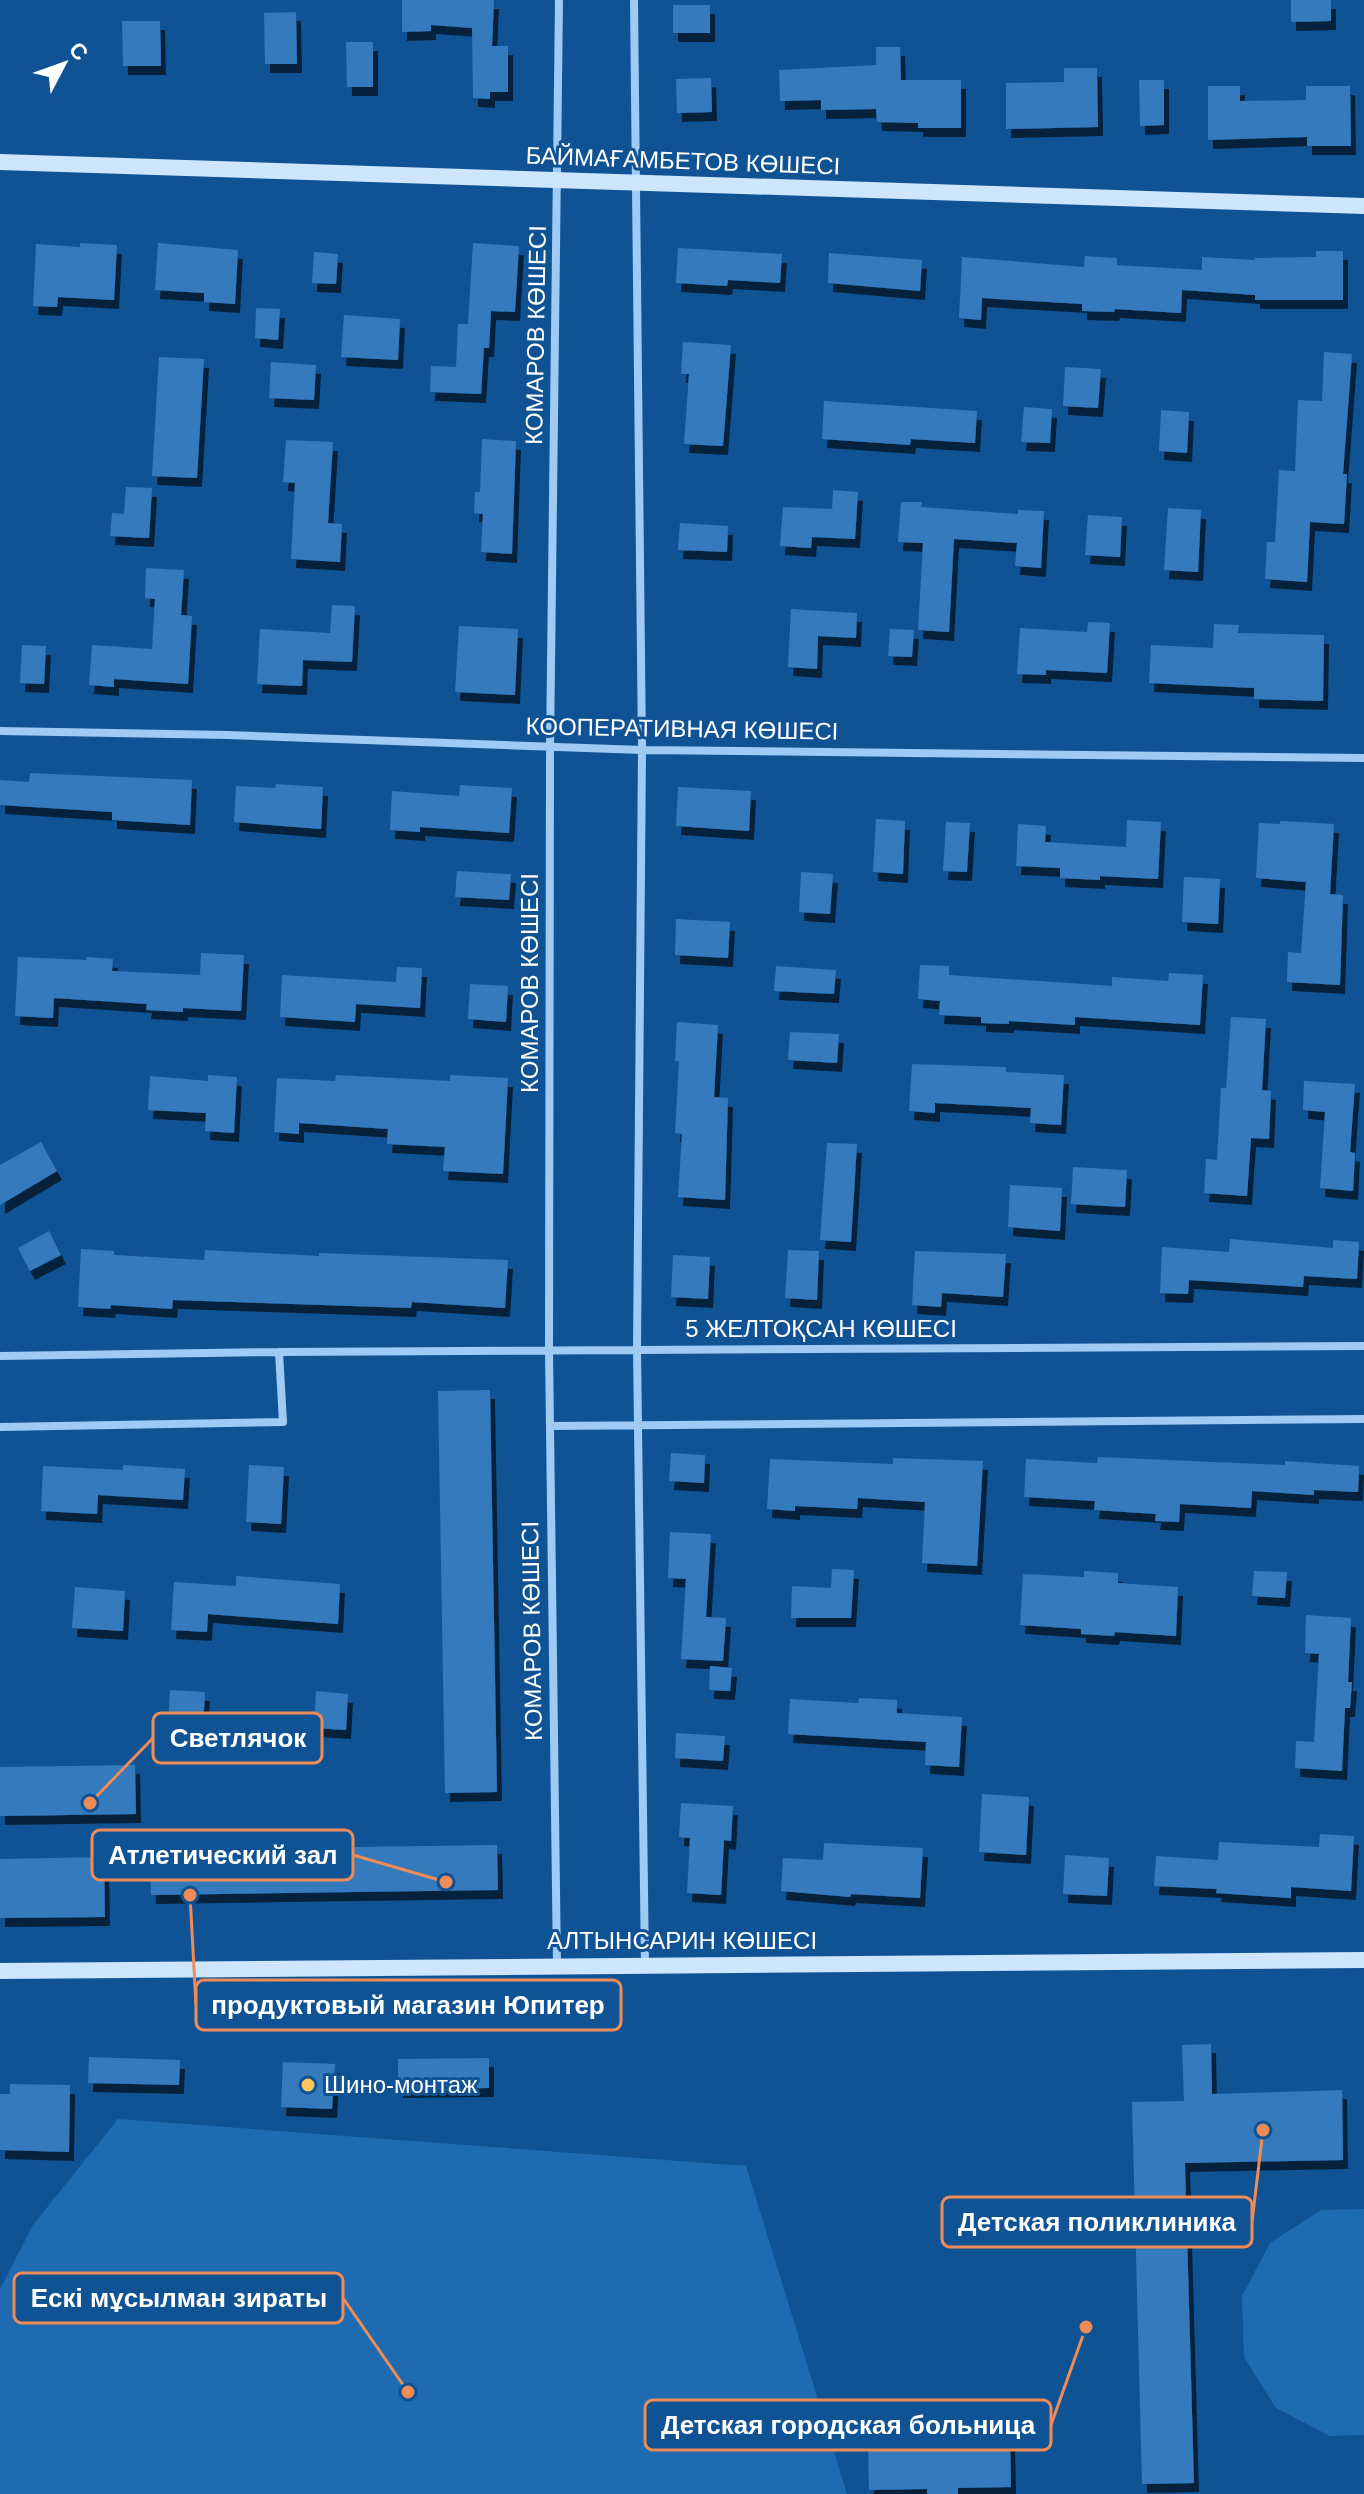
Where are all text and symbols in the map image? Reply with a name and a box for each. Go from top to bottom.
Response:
north arrow [24,24,104,104]
text: С [64,37,93,65]
street label: БАЙМАҒАМБЕТОВ КӨШЕСІ [525,142,841,179]
street label: КОМАРОВ КӨШЕСІ [520,225,551,445]
street label: КООПЕРАТИВНАЯ КӨШЕСІ [525,712,839,745]
street label: КОМАРОВ КӨШЕСІ [516,873,543,1093]
street label: 5 ЖЕЛТОҚСАН КӨШЕСІ [685,1315,957,1342]
street label: КОМАРОВ КӨШЕСІ [516,1521,547,1741]
callout: Светлячок [153,1713,322,1763]
text: Светлячок [170,1723,307,1753]
callout: Атлетический зал [92,1830,353,1880]
text: Атлетический зал [108,1840,338,1870]
street label: АЛТЫНСАРИН КӨШЕСІ [547,1927,817,1954]
callout: продуктовый магазин Юпитер [196,1980,621,2030]
text: продуктовый магазин Юпитер [211,1990,605,2020]
place label: Шино-монтаж [324,2071,477,2098]
marker: Шино-монтаж [299,2076,317,2094]
callout: Детская поликлиника [942,2197,1252,2247]
text: Детская поликлиника [958,2207,1237,2237]
callout: Ескі мұсылман зираты [14,2273,343,2323]
text: Ескі мұсылман зираты [31,2283,327,2313]
callout: Детская городская больница [645,2400,1051,2450]
text: Детская городская больница [661,2410,1036,2440]

